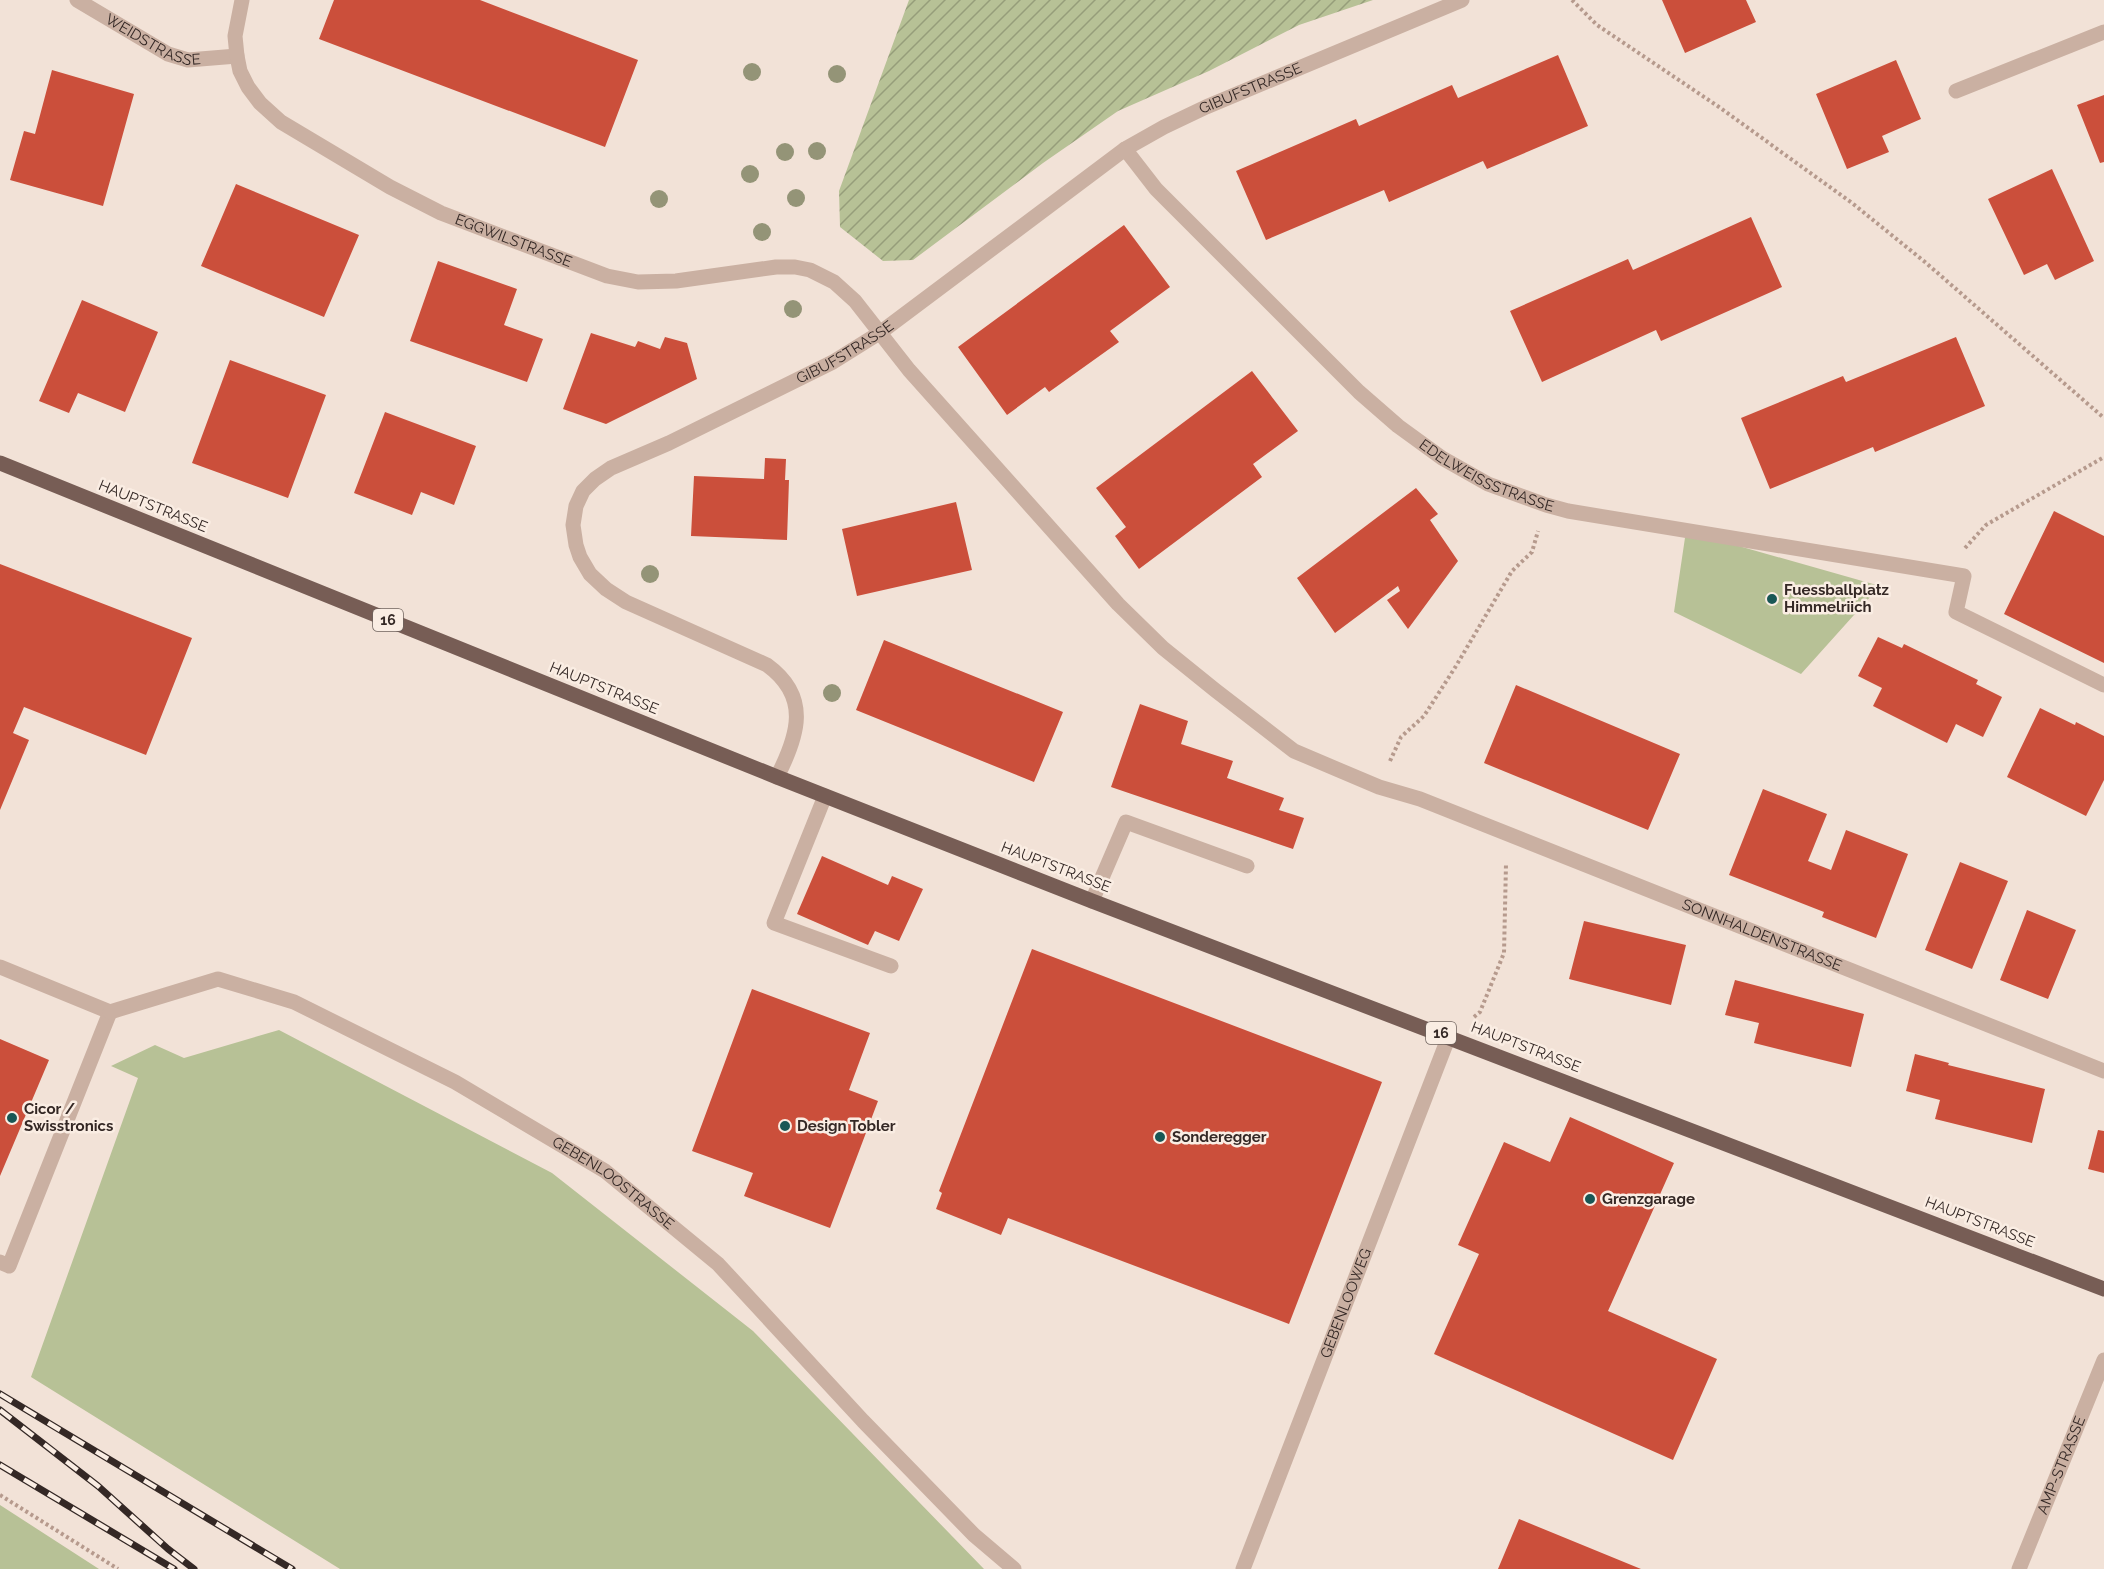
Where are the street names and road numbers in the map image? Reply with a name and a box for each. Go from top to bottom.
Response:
street label: WEIDSTRASSE [102,10,201,70]
street label: GIBUFSTRASSE [1196,59,1305,118]
street label: EGGWILSTRASSE [453,210,575,271]
street label: GIBUFSTRASSE [793,317,897,388]
street label: EDELWEISSSTRASSE [1416,435,1556,516]
street label: HAUPTSTRASSE [96,476,210,536]
road number: 16 [373,609,403,631]
street label: HAUPTSTRASSE [547,658,661,718]
street label: HAUPTSTRASSE [999,838,1113,896]
street label: SONNHALDENSTRASSE [1679,895,1844,975]
street label: HAUPTSTRASSE [1469,1018,1583,1076]
road number: 16 [1426,1022,1456,1044]
street label: GEBENLOOSTRASSE [549,1133,678,1233]
street label: HAUPTSTRASSE [1923,1193,2037,1251]
street label: GEBENLOOWEG [1316,1246,1375,1361]
street label: AMP-STRASSE [2033,1414,2089,1517]

